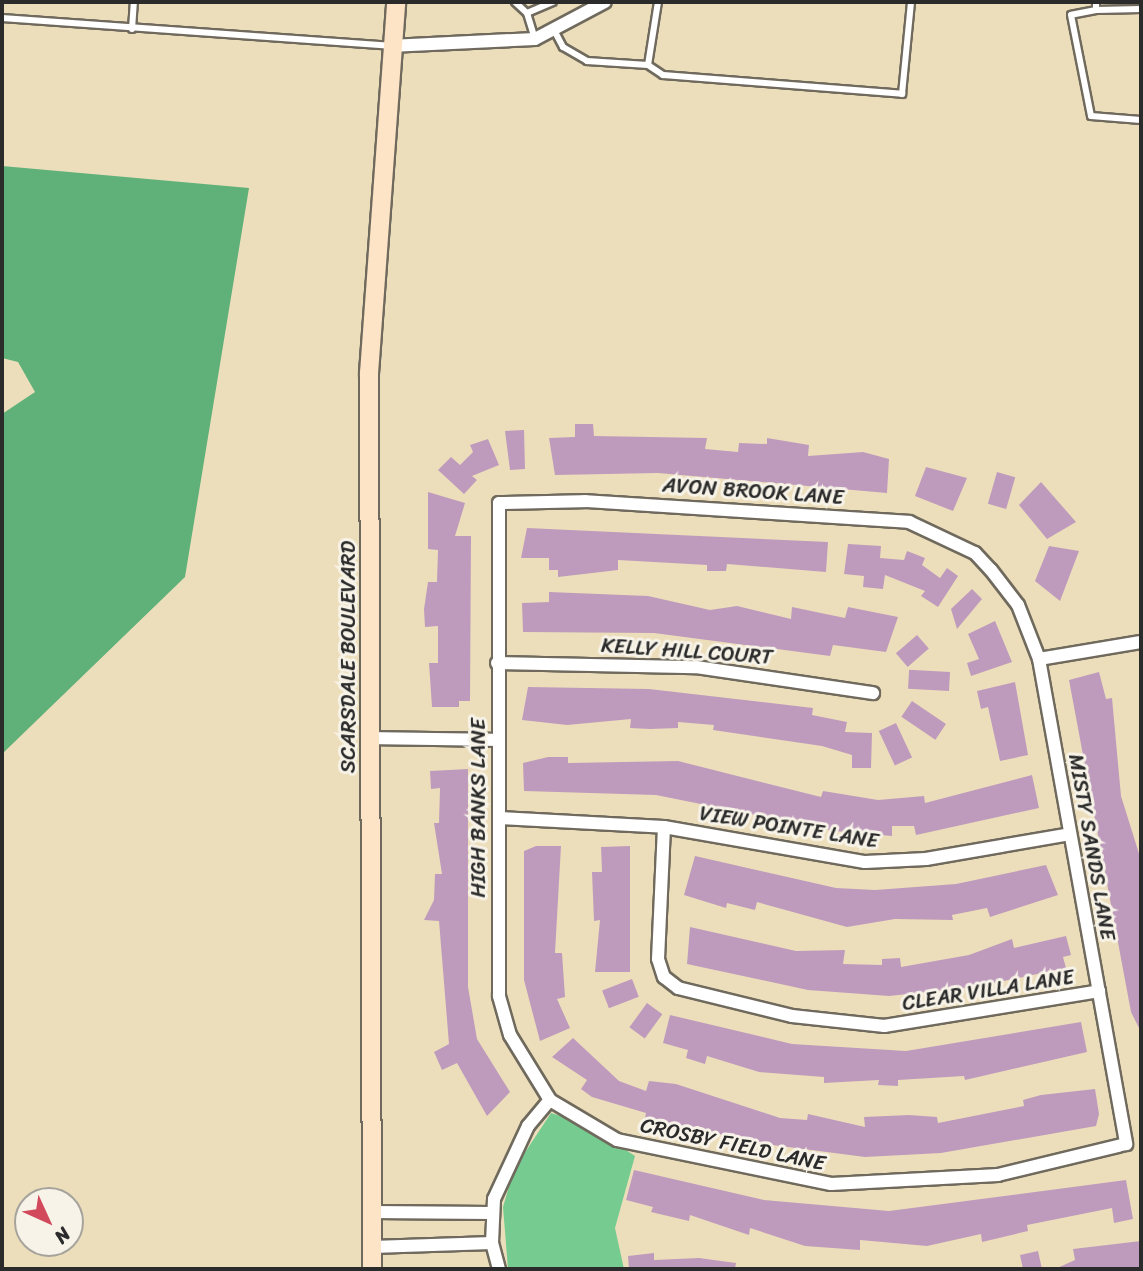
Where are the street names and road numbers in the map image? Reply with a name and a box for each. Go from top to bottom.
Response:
street label: AVON BROOK LANE [662,472,844,510]
street label: SCARSDALE BOULEVARD [335,541,361,773]
street label: KELLY HILL COURT [600,632,774,670]
street label: HIGH BANKS LANE [465,718,491,898]
street label: MISTY SANDS LANE [1063,752,1121,942]
street label: VIEW POINTE LANE [698,801,880,853]
street label: CLEAR VILLA LANE [899,964,1077,1016]
street label: CROSBY FIELD LANE [637,1112,829,1176]

